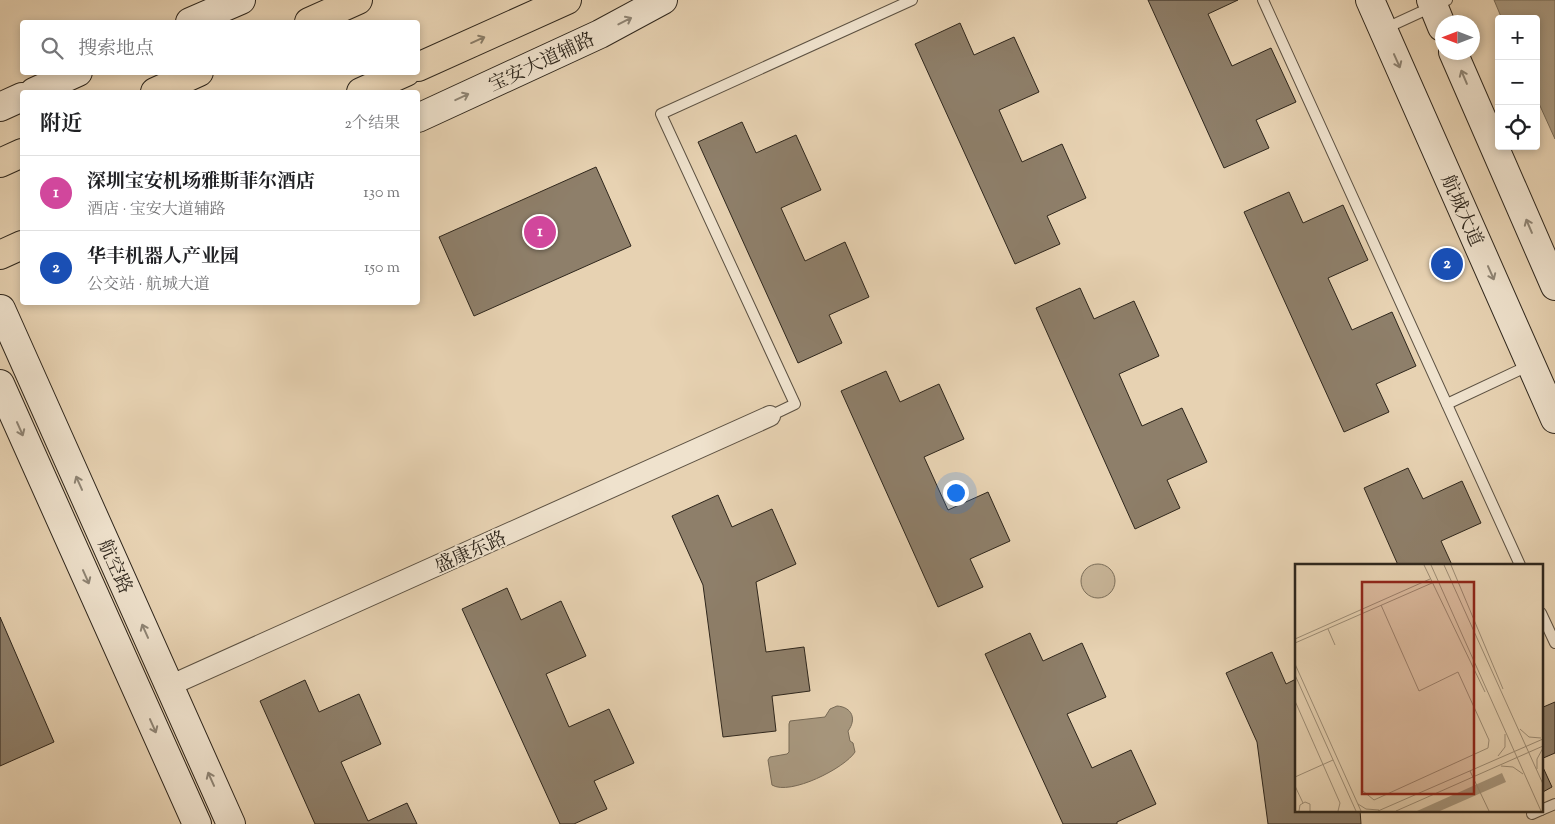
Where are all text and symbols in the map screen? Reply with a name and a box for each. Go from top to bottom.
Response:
north arrow [1435,15,1480,60]
map controls [1495,15,1540,150]
button: + [1495,15,1540,60]
one-way arrow [617,16,632,25]
search box [20,20,420,75]
street label: 宝安大道辅路 [485,27,599,100]
icon: search [38,34,66,62]
one-way arrow [470,35,485,44]
text: 搜索地点 [78,36,154,63]
one-way arrow [1392,53,1402,68]
button: − [1495,60,1540,105]
one-way arrow [1458,70,1468,85]
one-way arrow [454,92,469,102]
button: locate [1495,105,1540,150]
text: 附近 [40,110,82,140]
text: 2个结果 [345,113,400,136]
text: 深圳宝安机场雅斯菲尔酒店 [87,169,315,196]
street label: 航城大道 [1433,171,1489,251]
text: 1 [53,182,59,205]
text: 130 m [363,182,400,205]
text: 酒店 · 宝安大道辅路 [87,199,226,222]
pin: 1 [524,213,556,251]
one-way arrow [1523,219,1533,234]
text: 华丰机器人产业园 [87,244,239,271]
pin: 2 [1431,245,1463,283]
text: 2 [52,257,60,280]
text: 150 m [364,257,400,280]
one-way arrow [1486,265,1496,280]
text: 公交站 · 航城大道 [87,274,210,297]
one-way arrow [15,421,25,436]
one-way arrow [73,476,83,491]
your location [943,480,969,506]
street label: 盛康东路 [431,525,511,581]
street label: 航空路 [90,535,138,599]
inset map [1295,564,1542,812]
one-way arrow [82,569,92,584]
one-way arrow [139,624,149,639]
one-way arrow [148,718,158,733]
one-way arrow [205,772,215,787]

